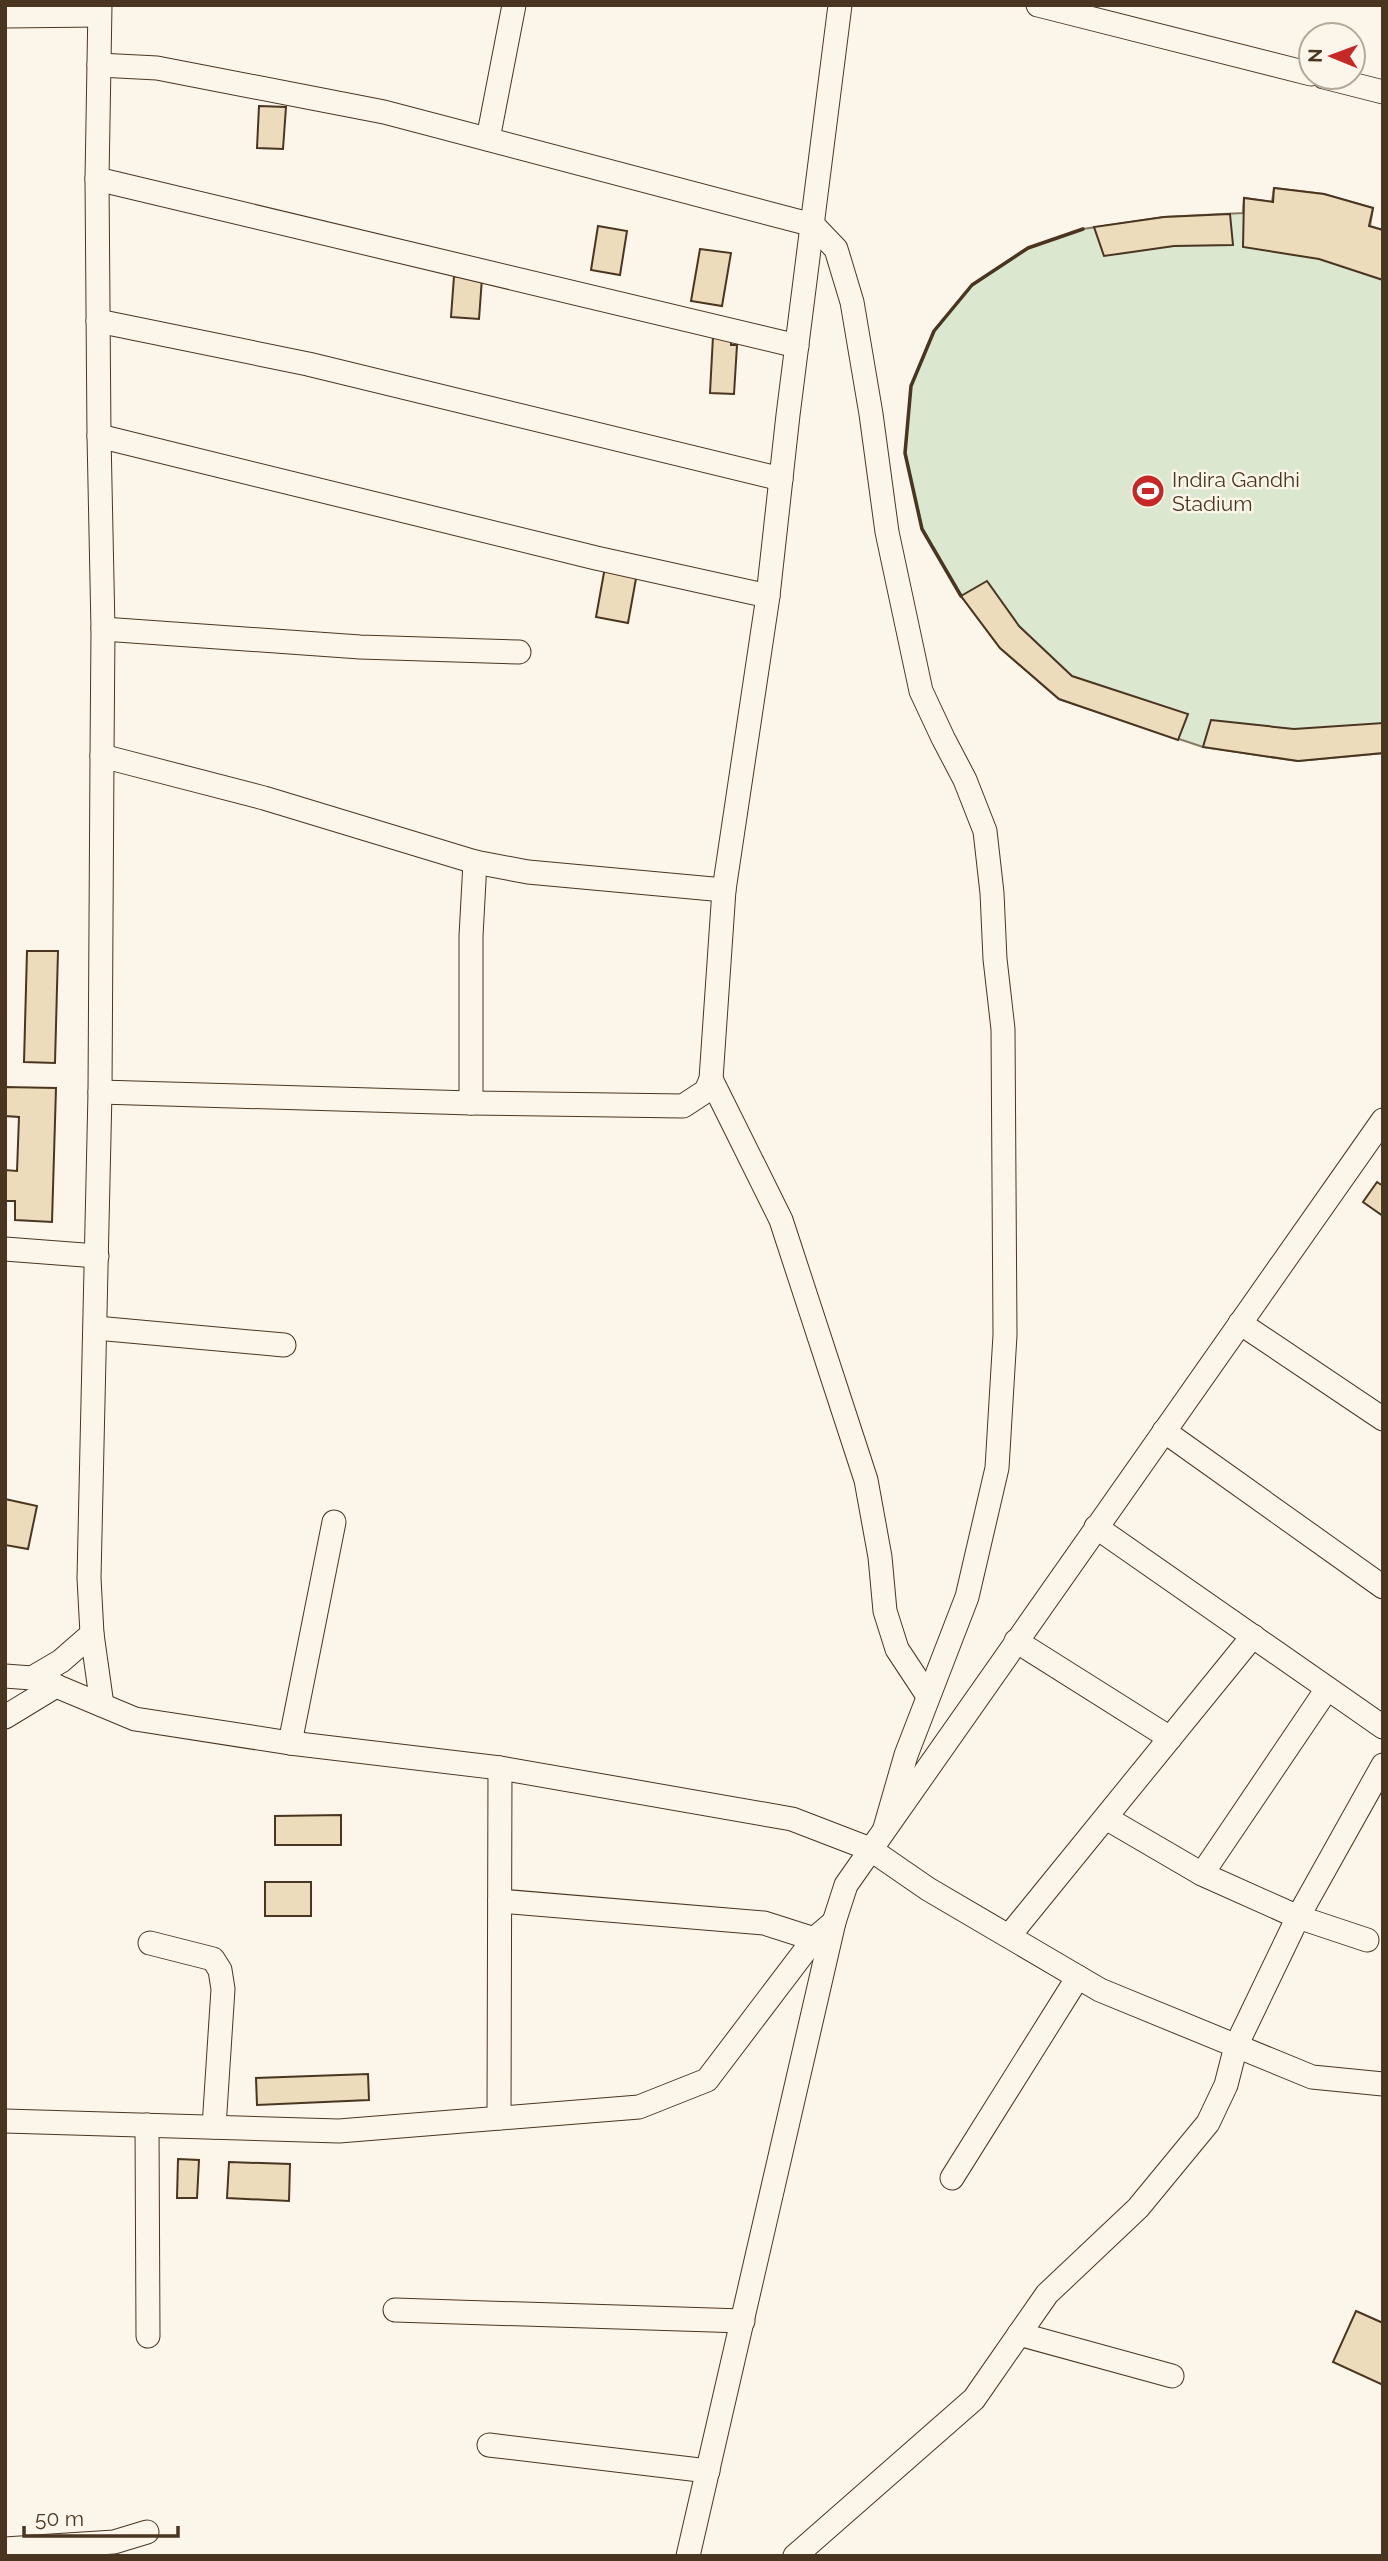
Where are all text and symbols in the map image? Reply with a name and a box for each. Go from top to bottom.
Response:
north arrow [1297,21,1367,91]
text: N [1304,48,1326,63]
place label: Indira Gandhi Stadium [1172,467,1300,516]
sports icon: Indira Gandhi Stadium [1129,472,1167,510]
scale bar [24,2494,178,2538]
text: 50 m [35,2506,84,2531]

